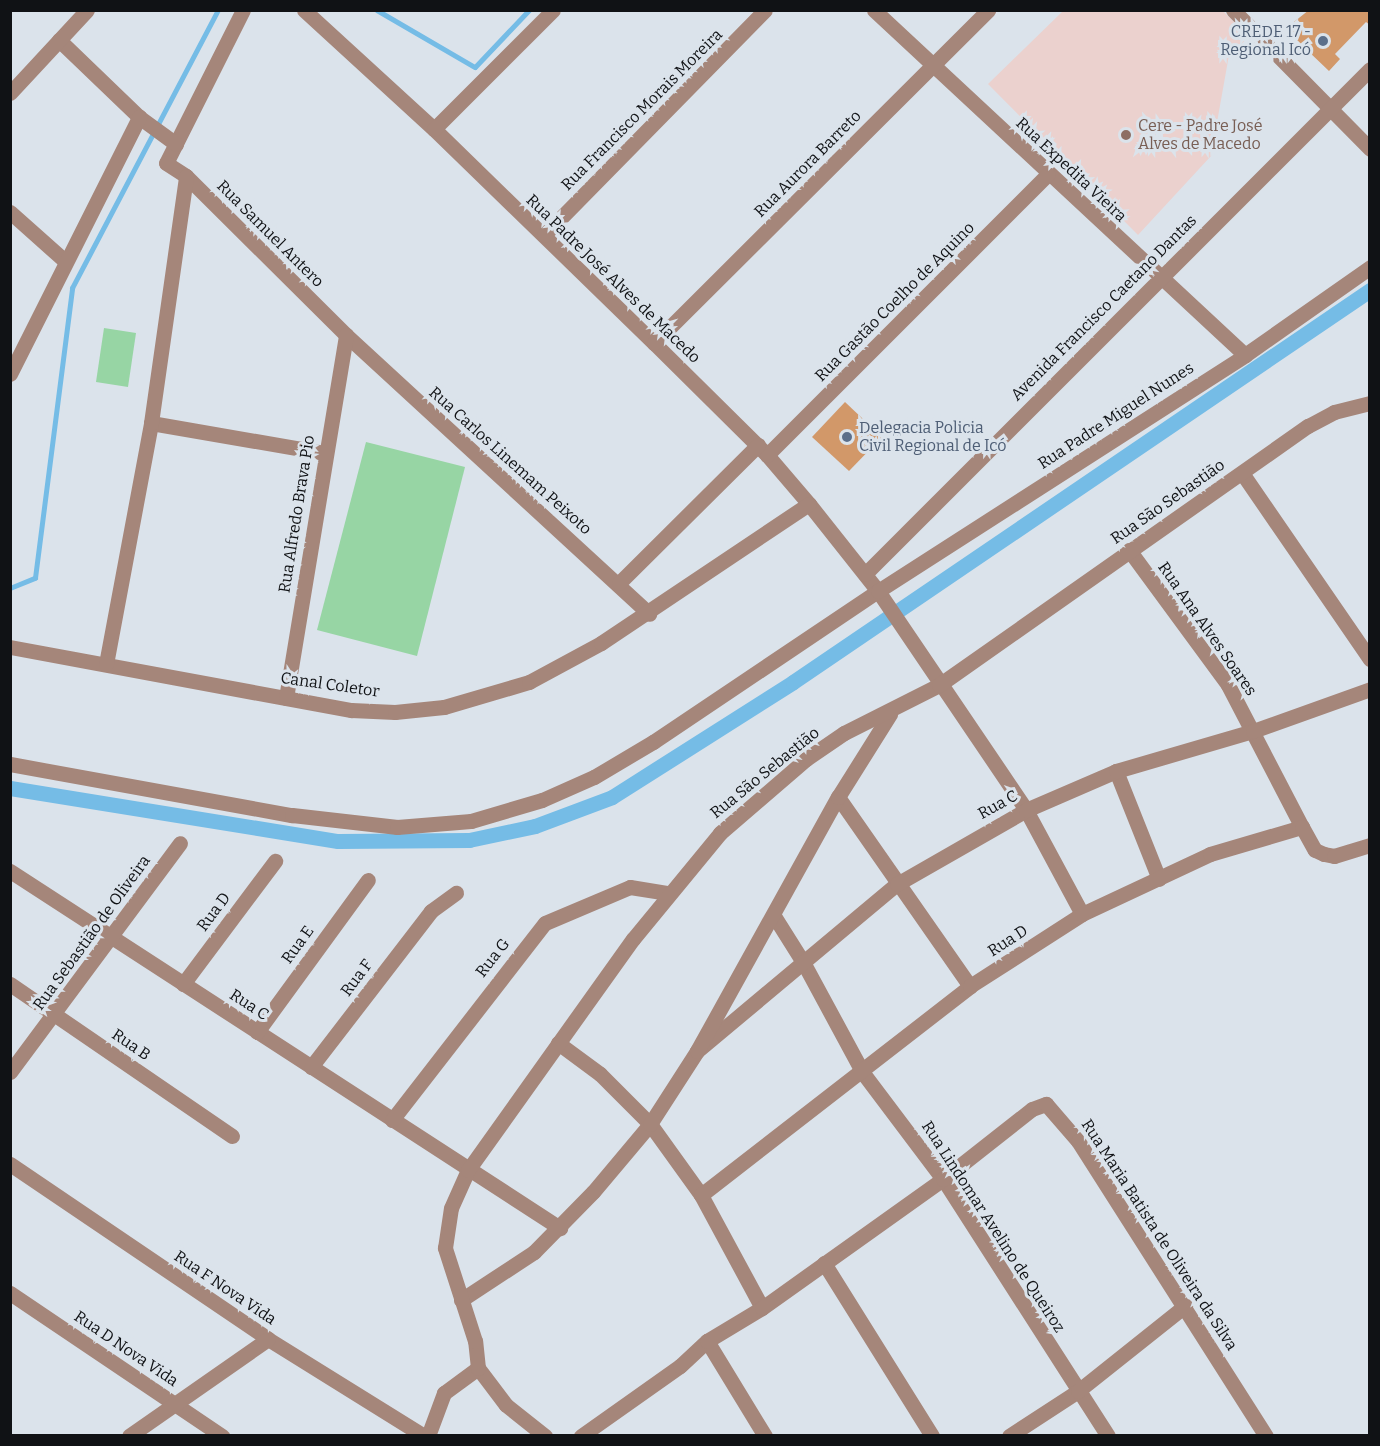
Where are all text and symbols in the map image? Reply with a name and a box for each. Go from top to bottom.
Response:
place label: CREDE 17 - Regional Icó [1220,22,1311,60]
street label: Rua Francisco Morais Moreira [557,25,727,195]
marker: CREDE 17 - Regional Icó [1316,34,1330,48]
street label: Rua Aurora Barreto [751,107,865,221]
street label: Rua Expedita Vieira [1012,114,1130,226]
place label: Cere - Padre José Alves de Macedo [1138,116,1263,154]
marker: Cere - Padre José Alves de Macedo [1119,128,1133,142]
street label: Rua Samuel Antero [213,177,327,291]
street label: Rua Padre José Alves de Macedo [522,191,704,367]
street label: Avenida Francisco Caetano Dantas [1007,211,1201,405]
street label: Rua Gastão Coelho de Aquino [811,218,979,386]
street label: Rua Padre Miguel Nunes [1035,358,1197,474]
street label: Rua Carlos Linemam Peixoto [425,383,595,539]
place label: Delegacia Policia Civil Regional de Icó [859,418,1006,456]
marker: Delegacia Policia Civil Regional de Icó [840,430,854,444]
street label: Rua Alfredo Brava Pio [275,434,319,594]
street label: Rua São Sebastião [1107,456,1229,548]
street label: Rua Ana Alves Soares [1154,558,1260,700]
street label: Canal Coletor [279,669,381,701]
street label: Rua São Sebastião [707,723,823,823]
street label: Rua C [975,786,1021,824]
street label: Rua Sebastião de Oliveira [29,852,155,1014]
street label: Rua D [193,889,235,935]
street label: Rua D [984,921,1032,961]
street label: Rua E [278,922,318,968]
street label: Rua G [472,935,514,981]
street label: Rua F [337,956,377,1000]
street label: Rua C [226,985,272,1025]
street label: Rua B [108,1025,154,1065]
street label: Rua Maria Batista de Oliveira da Silva [1077,1116,1241,1354]
street label: Rua Lindomar Avelino de Queiroz [917,1118,1069,1336]
street label: Rua F Nova Vida [170,1247,280,1329]
street label: Rua D Nova Vida [70,1307,182,1391]

